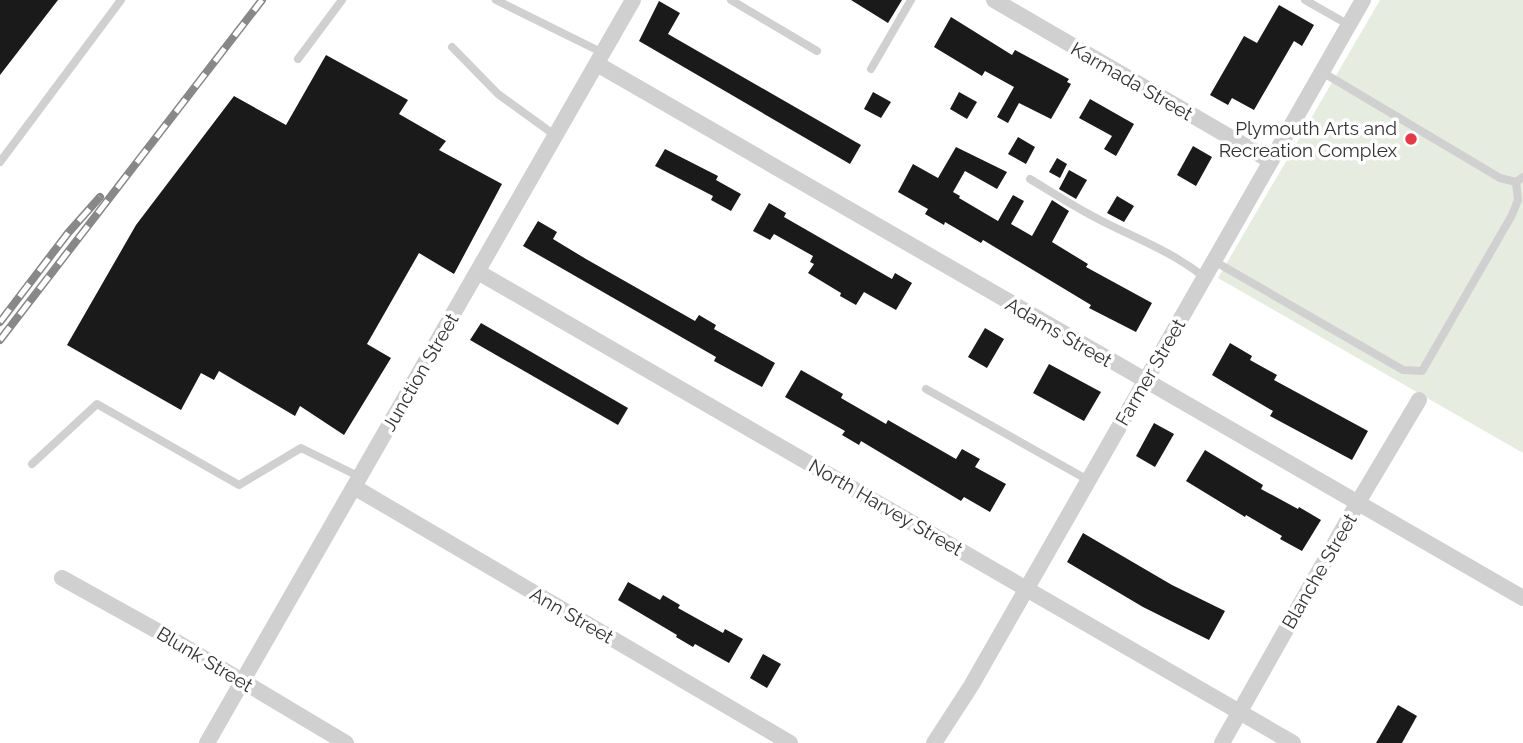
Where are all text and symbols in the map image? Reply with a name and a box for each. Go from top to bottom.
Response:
street label: Karmada Street [1067,37,1197,125]
place label: Plymouth Arts and Recreation Complex [1219,117,1397,161]
marker: Plymouth Arts and Recreation Complex [1403,131,1419,147]
street label: Adams Street [1002,293,1117,372]
street label: Junction Street [377,309,463,435]
street label: Farmer Street [1111,314,1190,429]
street label: North Harvey Street [805,454,967,560]
street label: Blanche Street [1277,509,1361,633]
street label: Ann Street [526,582,618,648]
street label: Blunk Street [153,622,257,697]

